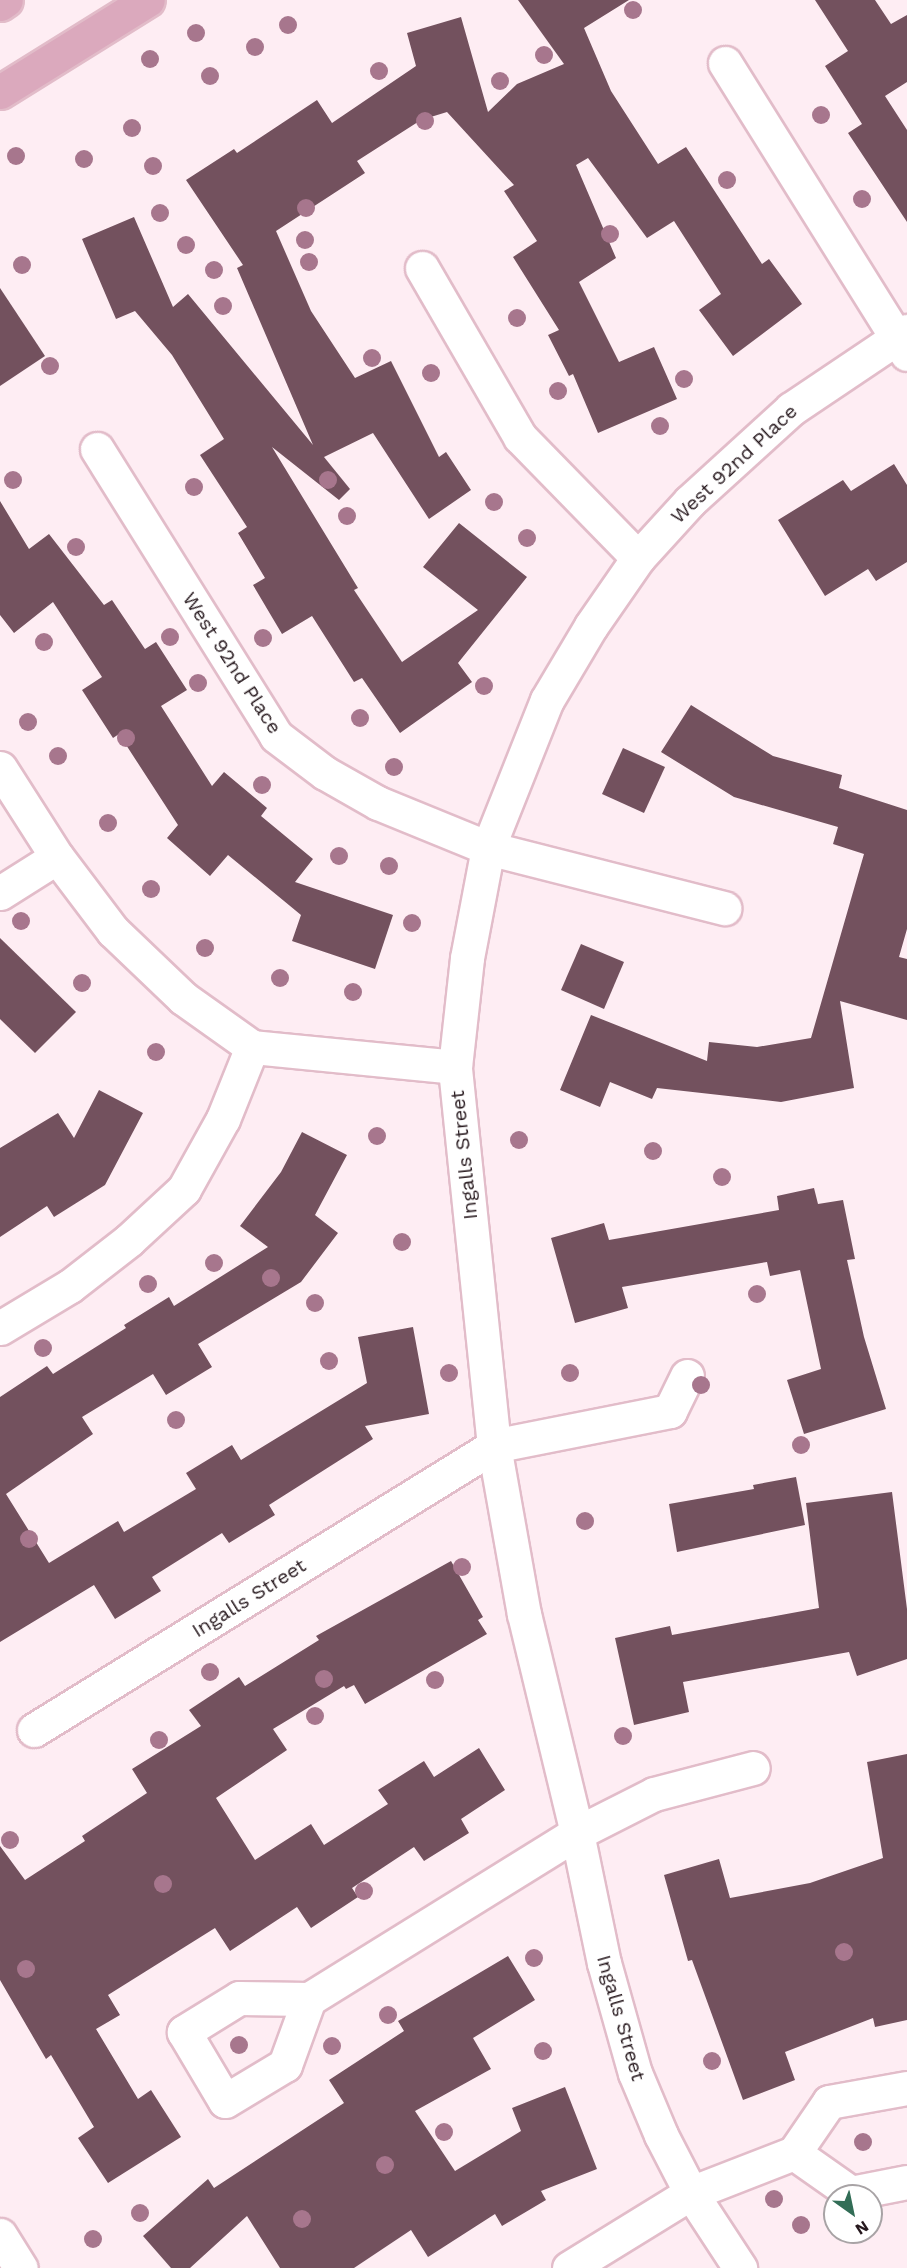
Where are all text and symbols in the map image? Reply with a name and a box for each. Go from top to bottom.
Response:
street label: West 92nd Place [666,399,802,529]
street label: West 92nd Place [177,588,287,738]
street label: Ingalls Street [445,1089,483,1221]
street label: Ingalls Street [188,1553,310,1643]
street label: Ingalls Street [592,1952,650,2084]
north arrow [823,2184,883,2244]
text: N [852,2217,872,2239]

